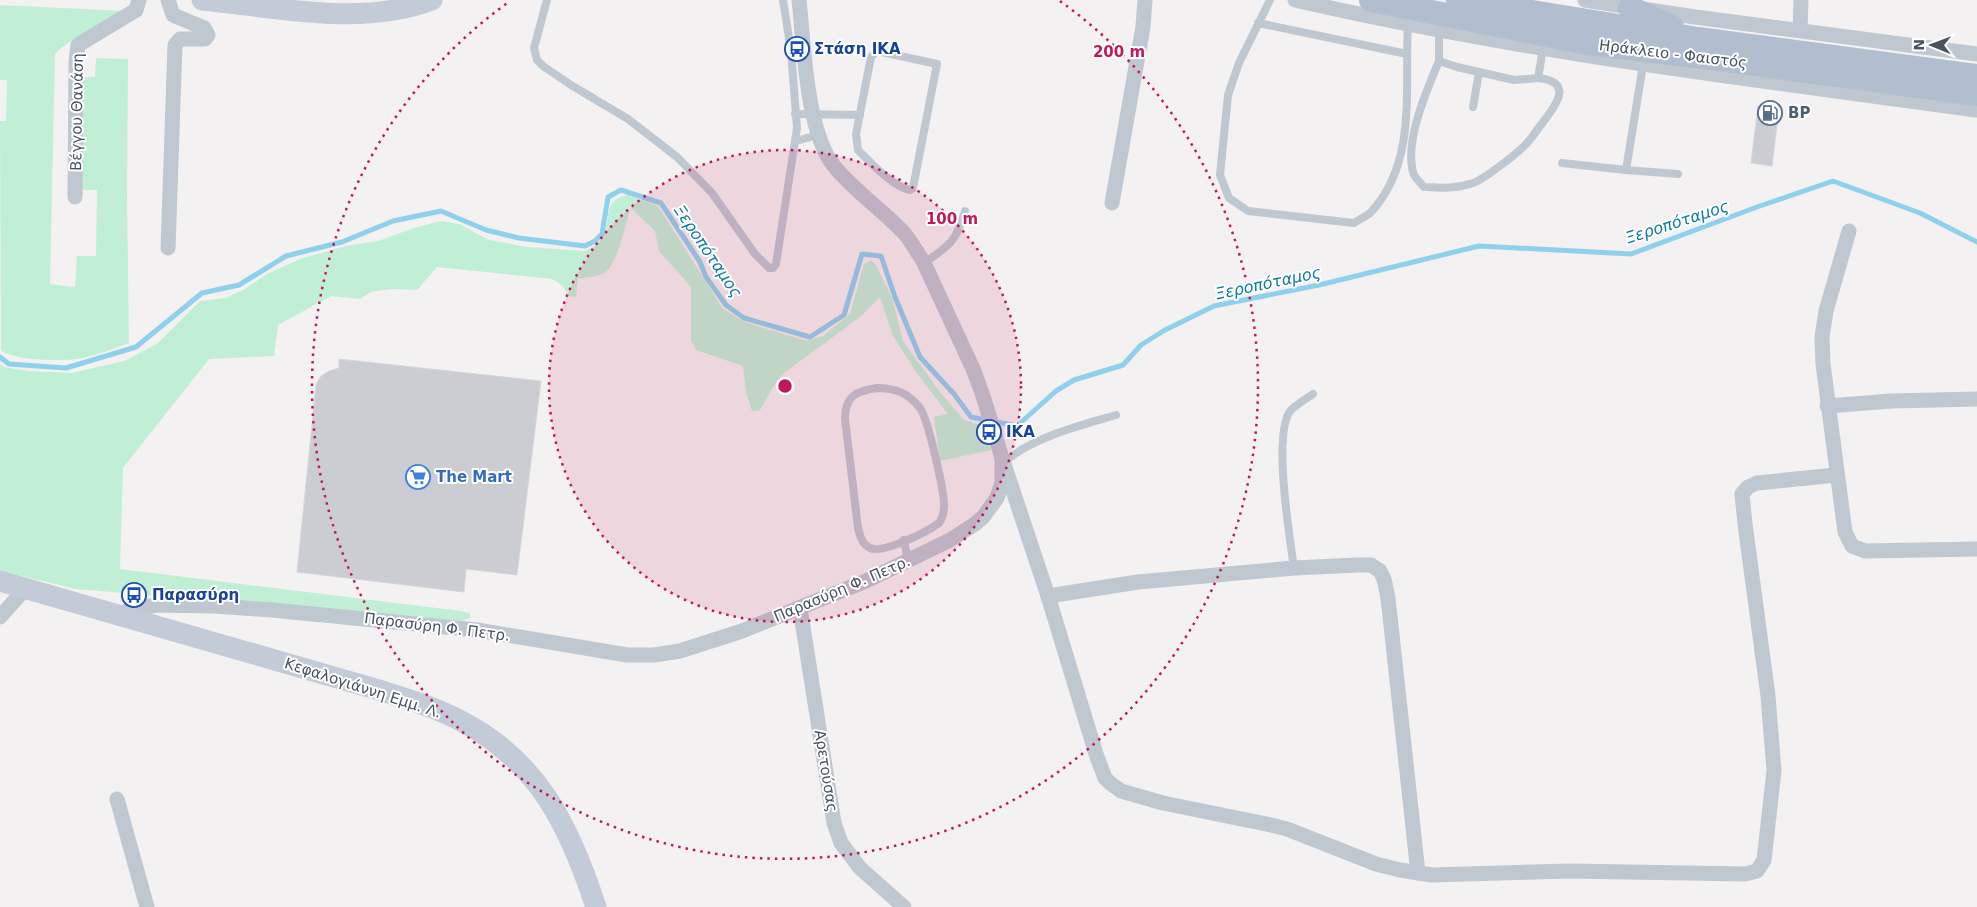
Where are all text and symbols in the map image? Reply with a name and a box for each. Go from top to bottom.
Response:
north arrow [1907,20,1957,70]
bus stop icon: Στάση ΙΚΑ [784,36,810,62]
street label: Ηράκλειο - Φαιστός [1598,36,1748,72]
text: N [1911,39,1927,51]
place label: Στάση ΙΚΑ [814,40,901,58]
text: 200 m [1093,43,1145,61]
street label: Βέγγου Θανάση [67,53,87,171]
fuel station icon: BP [1757,100,1783,126]
place label: BP [1788,104,1810,122]
water label: Ξεροπόταμος [1623,196,1731,248]
water label: Ξεροπόταμος [670,201,746,301]
text: 100 m [926,210,978,228]
water label: Ξεροπόταμος [1213,263,1323,303]
centre of rings [776,377,794,395]
bus stop icon: IKA [976,419,1002,445]
place label: IKA [1006,423,1035,441]
supermarket icon: The Mart [405,464,431,490]
place label: The Mart [436,468,512,486]
street label: Παρασύρη Φ. Πετρ. [771,552,913,626]
bus stop icon: Παρασύρη [121,582,147,608]
place label: Παρασύρη [152,586,239,604]
street label: Παρασύρη Φ. Πετρ. [363,609,511,645]
street label: Κεφαλογιάννη Εμμ. Λ. [282,654,444,722]
street label: Αρετούσας [811,729,841,813]

